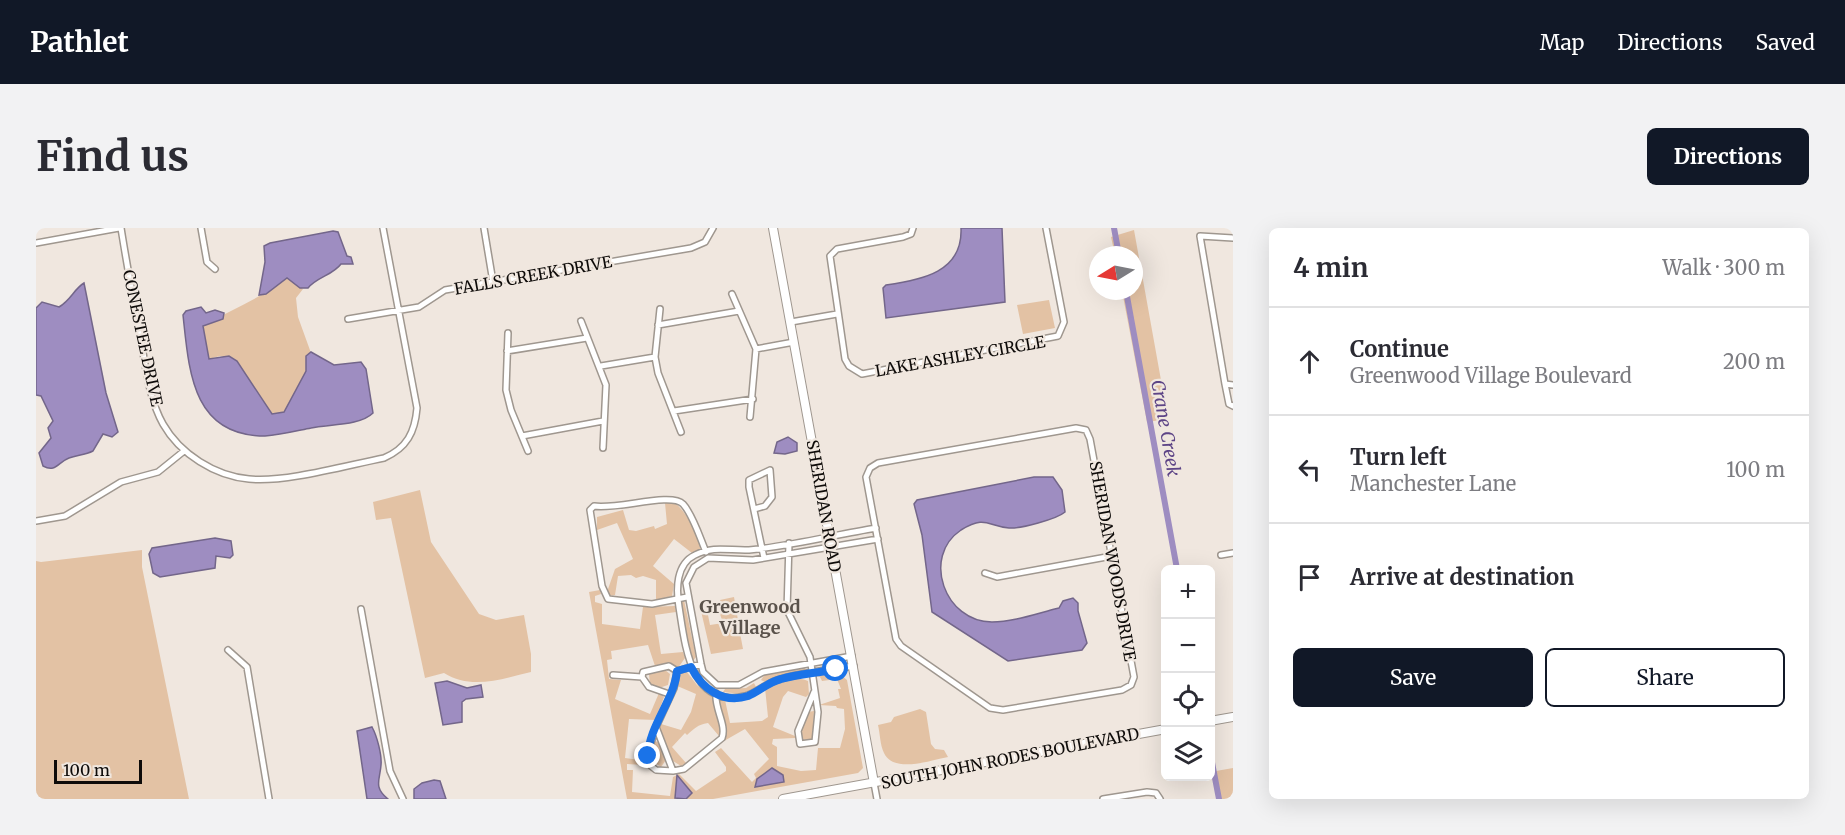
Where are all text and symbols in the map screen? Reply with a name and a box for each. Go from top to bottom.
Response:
text: Pathlet [30,24,129,60]
text: Map [1540,29,1584,56]
text: Directions [1617,29,1722,56]
text: Saved [1755,29,1815,56]
button: Directions [1647,128,1809,185]
text: Find us [36,130,189,182]
north arrow [1089,246,1143,300]
street label: FALLS CREEK DRIVE [453,251,614,299]
text: 4 min [1293,251,1368,284]
text: Walk · 300 m [1663,255,1785,280]
street label: CONESTEE DRIVE [119,268,167,409]
street label: LAKE ASHLEY CIRCLE [873,331,1047,381]
text: Continue [1350,335,1449,363]
icon: ahead [1293,345,1326,378]
text: 200 m [1723,349,1785,374]
text: Greenwood Village Boulevard [1350,363,1632,388]
water label: Crane Creek [1146,378,1186,478]
street label: SHERIDAN ROAD [803,438,845,574]
text: Turn left [1350,443,1447,471]
icon: left [1293,453,1326,486]
text: 100 m [1726,457,1785,482]
street label: SHERIDAN WOODS DRIVE [1086,459,1141,663]
text: Manchester Lane [1350,471,1516,496]
icon: arrive [1293,561,1326,594]
text: Arrive at destination [1350,563,1574,591]
map controls [1161,565,1215,781]
button: + [1161,565,1215,619]
district label: Greenwood Village [699,595,801,639]
button: − [1161,619,1215,673]
button: Save [1293,648,1533,707]
button: Share [1545,648,1785,707]
route start [822,655,848,681]
button: locate [1161,673,1215,727]
street label: SOUTH JOHN RODES BOULEVARD [879,723,1141,793]
button: layers [1161,727,1215,781]
route end [634,742,660,768]
scale bar [54,757,142,784]
text: 100 m [63,760,110,780]

